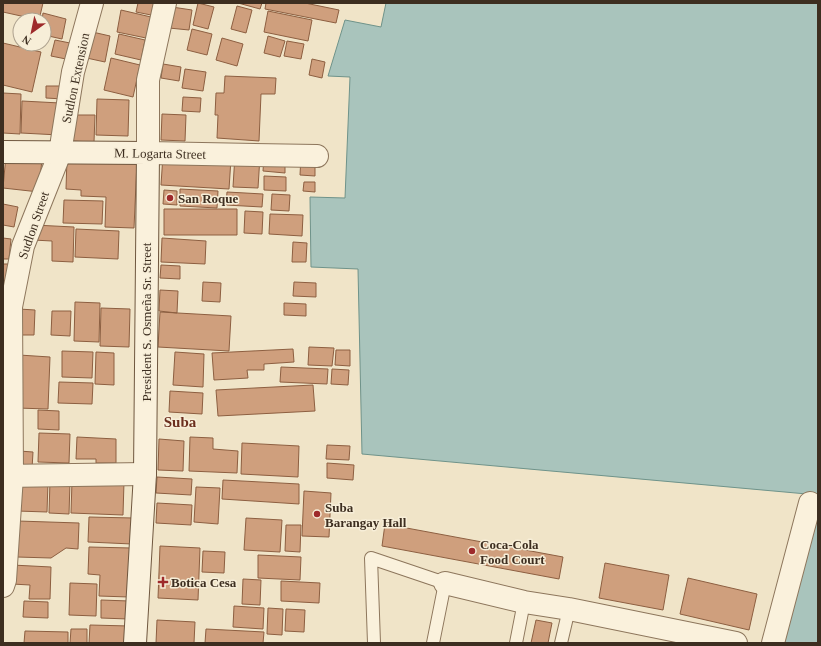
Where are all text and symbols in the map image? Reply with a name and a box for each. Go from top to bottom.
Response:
north arrow [12,12,52,52]
street label: Sudlon Extension [59,31,93,125]
text: N [20,33,33,48]
street label: M. Logarta Street [114,145,207,162]
street label: Sudlon Street [15,189,52,261]
place label: San Roque [178,191,239,206]
marker: San Roque [165,193,175,203]
street label: President S. Osmeña Sr. Street [139,242,154,401]
district label: Suba [164,414,197,430]
place label: Suba Barangay Hall [325,500,407,530]
marker: Suba Barangay Hall [312,509,322,519]
place label: Coca-Cola Food Court [480,537,545,567]
marker: Coca-Cola Food Court [467,546,477,556]
place label: Botica Cesa [171,575,237,590]
marker: Botica Cesa [158,577,168,587]

